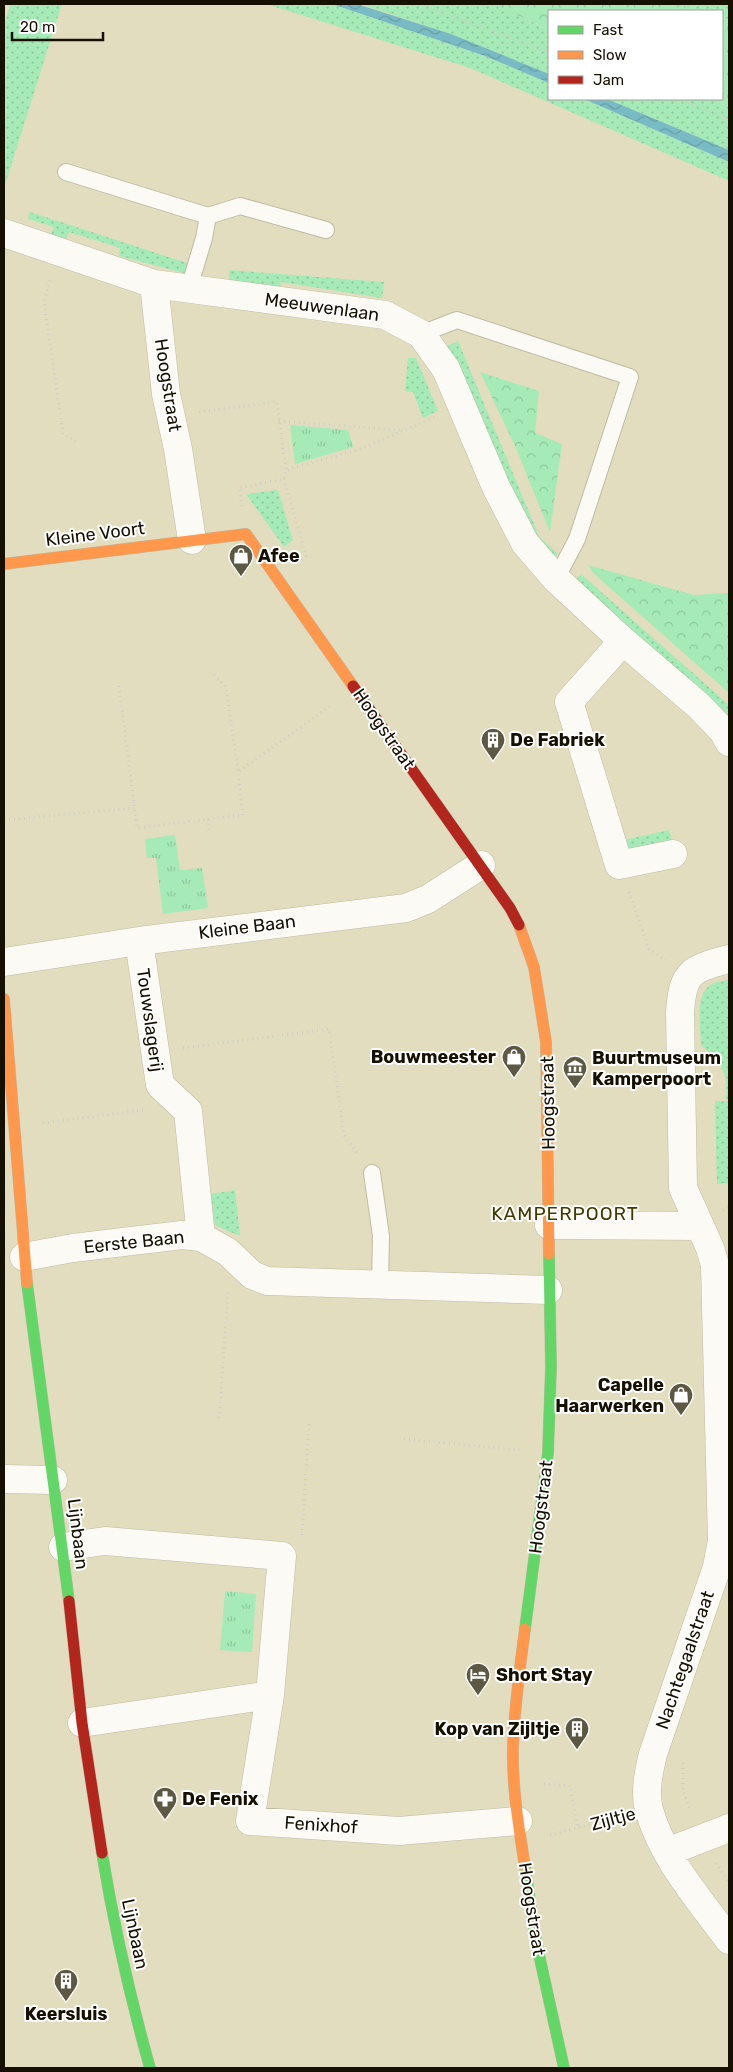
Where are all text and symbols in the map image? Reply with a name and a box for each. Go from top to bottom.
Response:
scale bar [12,10,104,42]
legend [548,10,723,100]
text: 20 m [20,18,55,36]
text: Fast [593,21,623,39]
text: Slow [593,46,626,64]
text: Jam [593,71,624,89]
street label: Meeuwenlaan [263,288,381,326]
street label: Hoogstraat [150,337,186,433]
street label: Kleine Voort [44,517,146,551]
shop icon: Afee [228,543,254,577]
place label: Afee [258,545,300,567]
street label: Hoogstraat [348,684,420,774]
building icon: De Fabriek [480,727,506,761]
place label: De Fabriek [510,729,605,751]
street label: Kleine Baan [197,910,297,944]
street label: Touwslagerij [132,967,168,1073]
shop icon: Bouwmeester [501,1044,527,1078]
place label: Bouwmeester [371,1046,496,1068]
place label: Buurtmuseum Kamperpoort [592,1047,721,1090]
museum icon: Buurtmuseum Kamperpoort [562,1055,588,1089]
street label: Hoogstraat [536,1056,560,1150]
district label: KAMPERPOORT [491,1202,639,1225]
street label: Eerste Baan [83,1226,185,1258]
place label: Capelle Haarwerken [555,1374,664,1417]
shop icon: Capelle Haarwerken [668,1382,694,1416]
street label: Hoogstraat [524,1459,558,1555]
street label: Lijnbaan [63,1497,93,1571]
street label: Nachtegaalstraat [651,1588,719,1732]
hotel icon: Short Stay [465,1662,491,1696]
place label: Short Stay [496,1664,593,1686]
building icon: Kop van Zijltje [564,1716,590,1750]
place label: Kop van Zijltje [435,1718,560,1740]
pharmacy icon: De Fenix [152,1786,178,1820]
place label: De Fenix [182,1788,259,1810]
street label: Zijltje [588,1802,638,1836]
street label: Fenixhof [284,1811,358,1839]
street label: Hoogstraat [514,1861,550,1957]
street label: Lijnbaan [117,1897,153,1971]
building icon: Keersluis [53,1968,79,2002]
place label: Keersluis [25,2003,107,2025]

